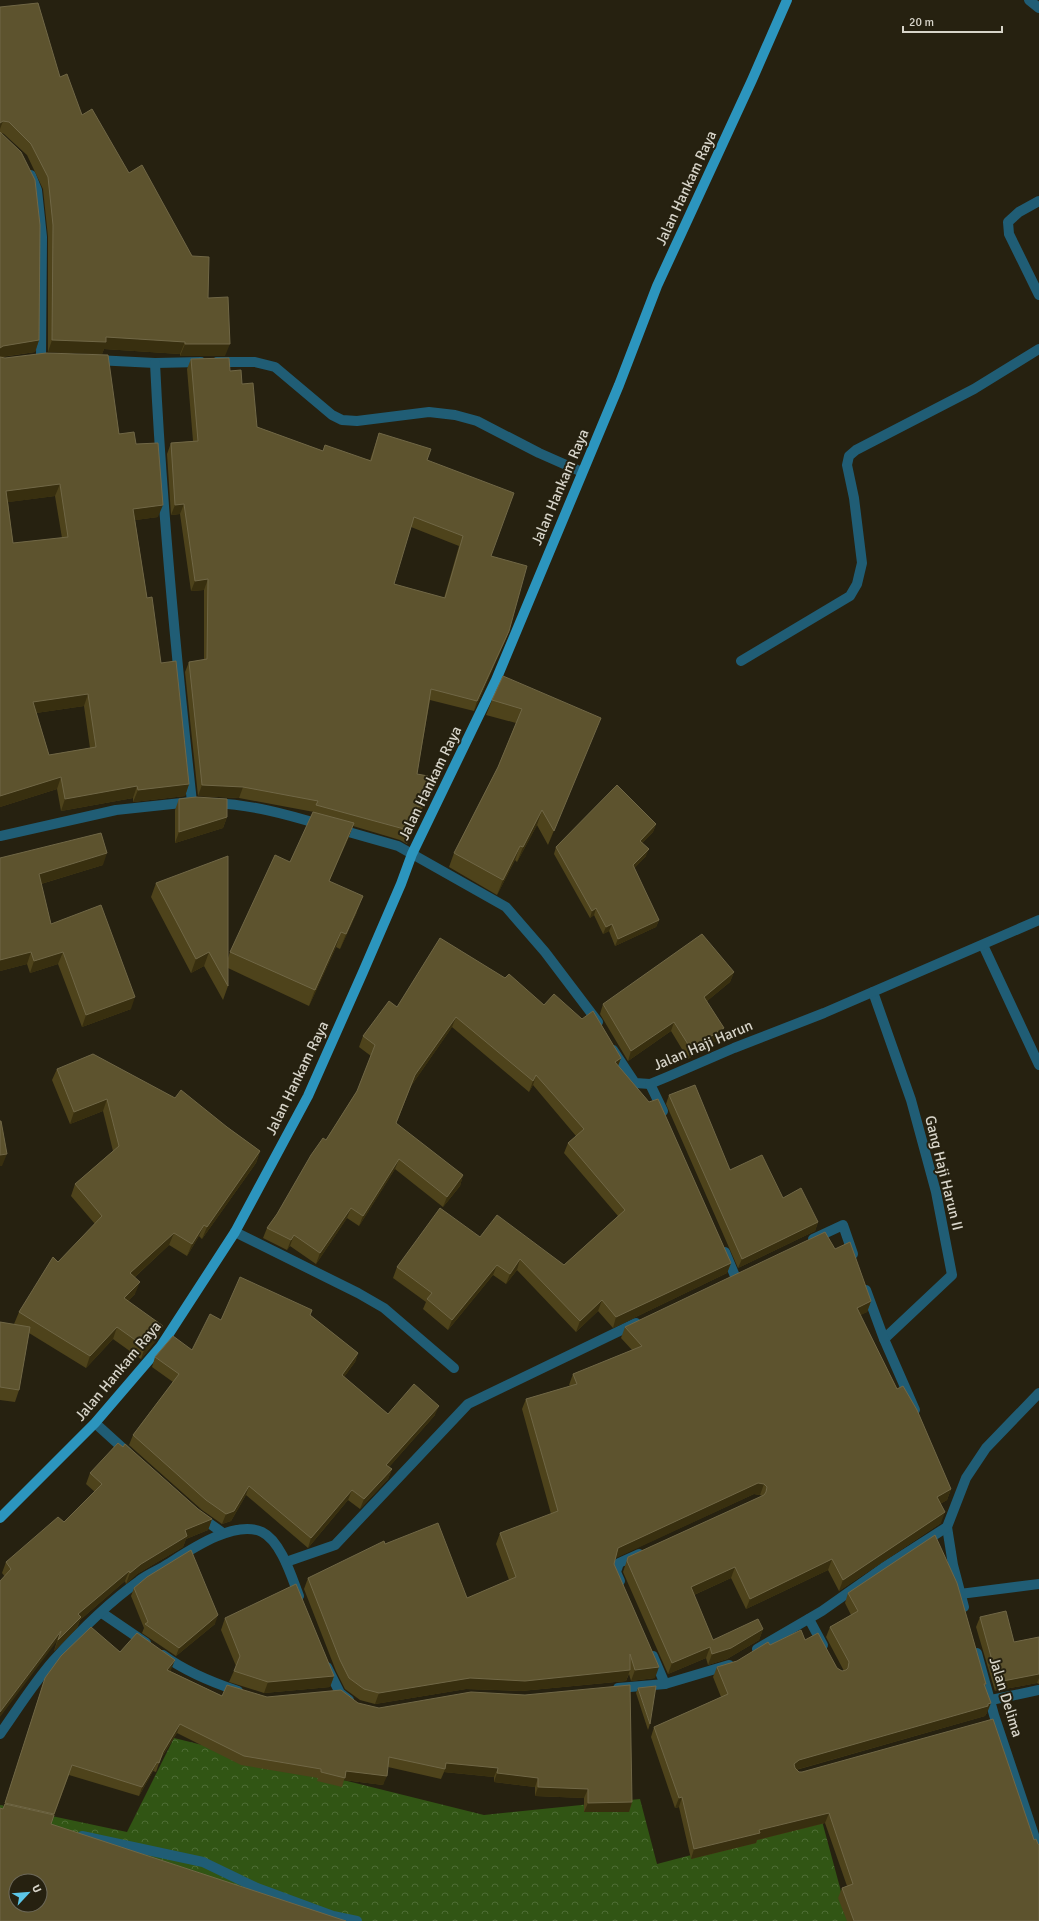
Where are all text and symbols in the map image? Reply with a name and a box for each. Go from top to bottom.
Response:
scale bar [903,8,1002,34]
text: 20 m [909,15,934,30]
street label: Jalan Hankam Raya [652,128,720,248]
street label: Jalan Hankam Raya [527,426,593,548]
street label: Jalan Hankam Raya [395,723,465,843]
street label: Jalan Haji Harun [651,1016,755,1074]
street label: Jalan Hankam Raya [262,1018,332,1138]
street label: Gang Haji Harun II [921,1114,967,1232]
street label: Jalan Hankam Raya [71,1318,165,1424]
street label: Jalan Delima [985,1655,1027,1739]
north arrow [8,1873,48,1913]
text: U [29,1883,44,1895]

